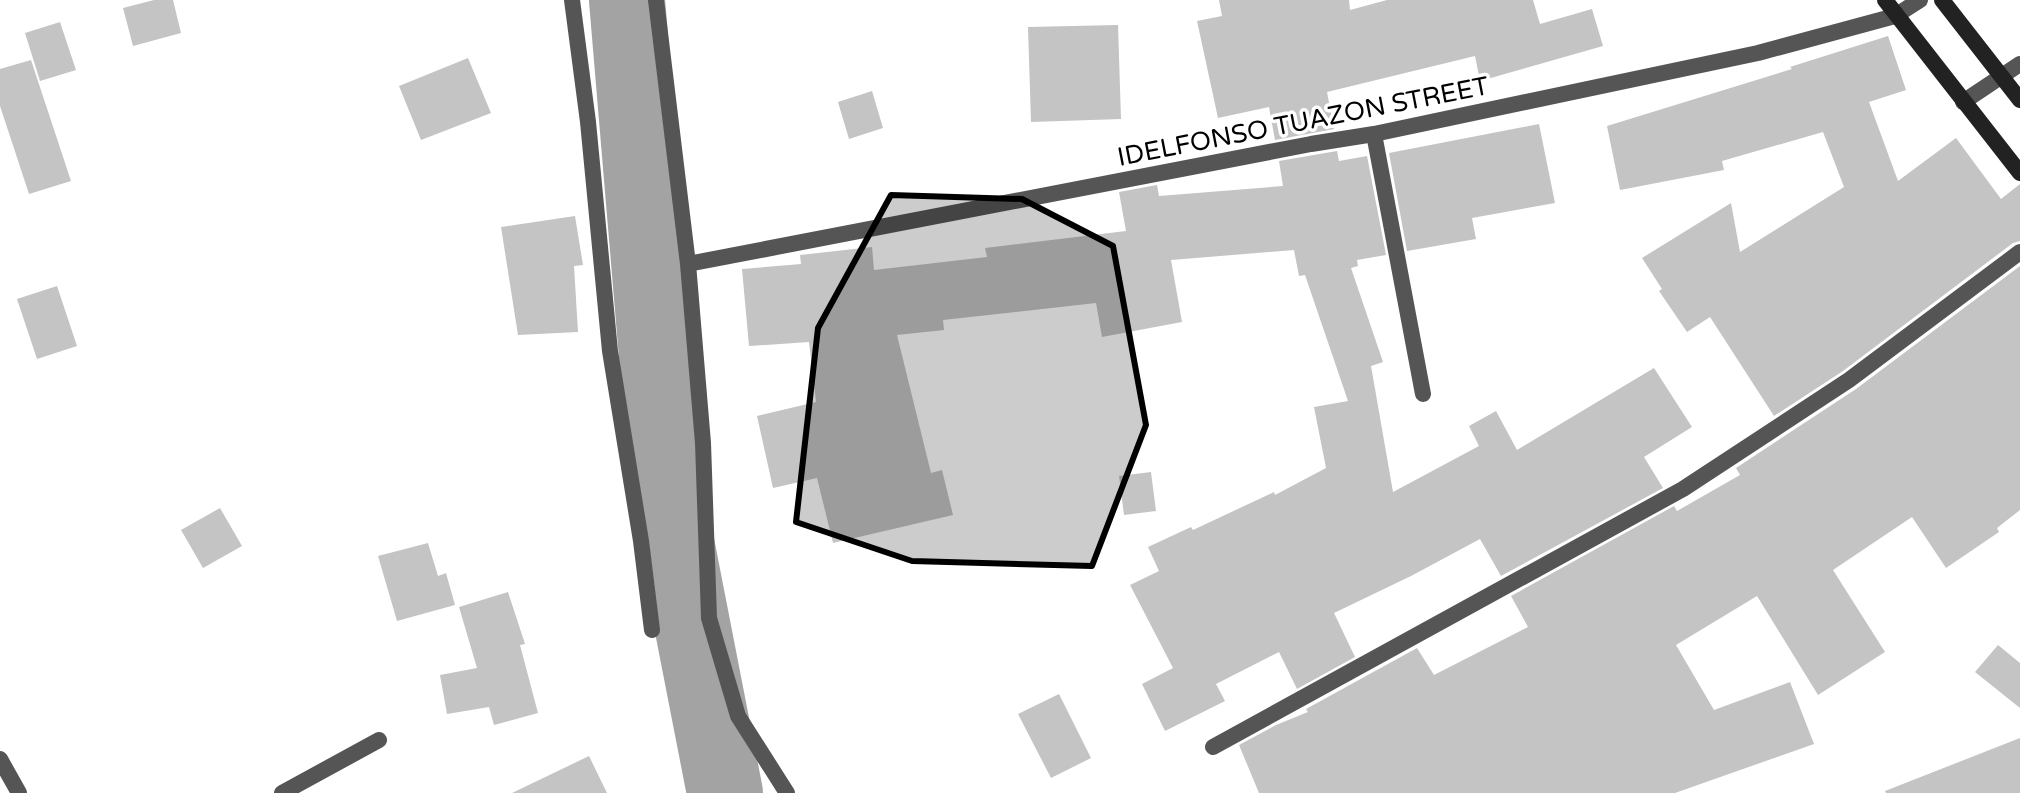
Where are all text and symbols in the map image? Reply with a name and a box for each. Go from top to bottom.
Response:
street label: IDELFONSO TUAZON STREET [1115,70,1492,173]

